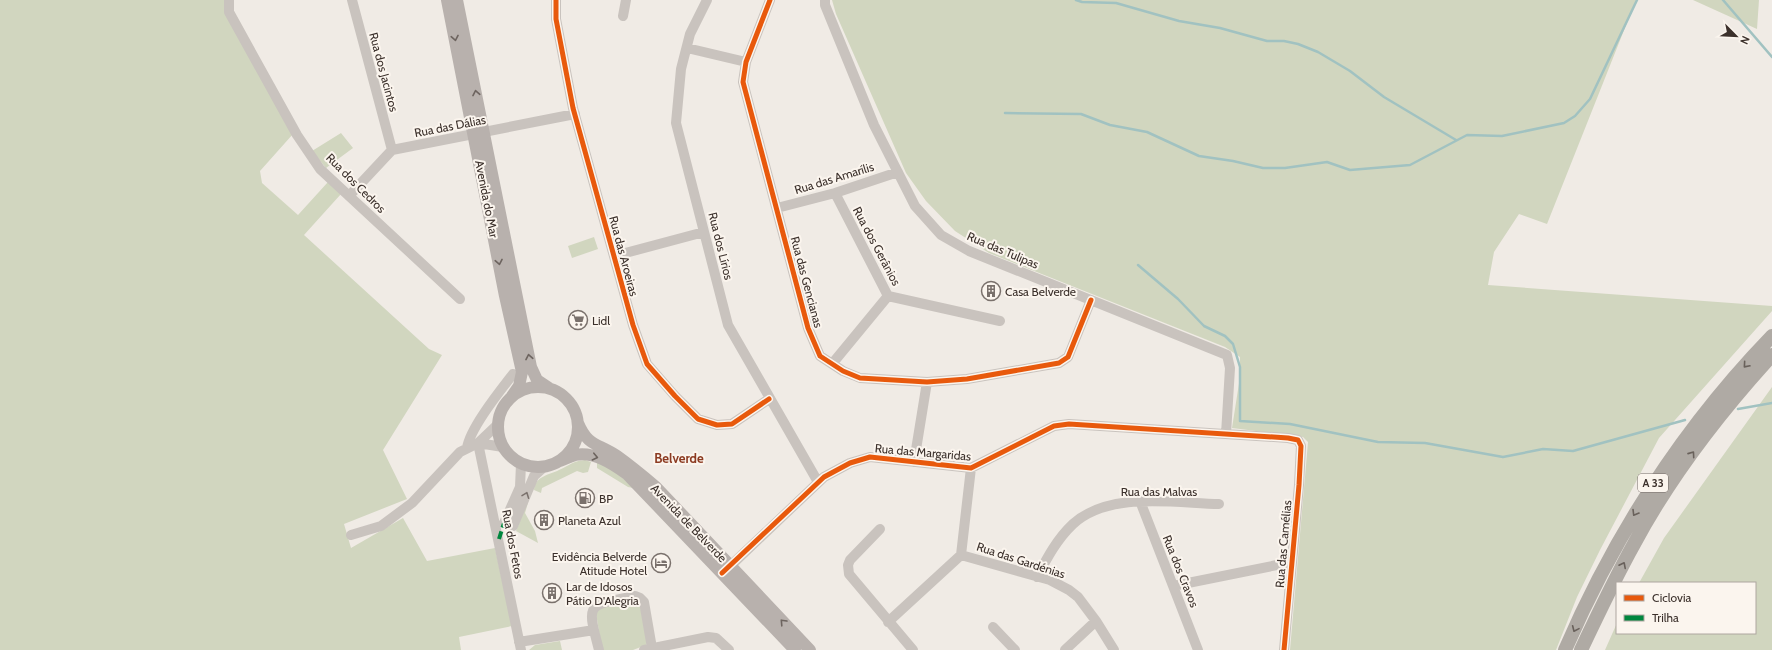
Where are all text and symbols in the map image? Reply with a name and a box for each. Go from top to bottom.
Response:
north arrow [1716,16,1756,56]
street label: Rua dos Jacintos [366,31,402,113]
text: N [1737,34,1753,46]
one-way arrow [450,35,458,41]
one-way arrow [472,89,480,96]
street label: Rua das Dálias [413,112,487,140]
street label: Rua dos Cedros [323,150,389,216]
street label: Avenida do Mar [472,159,502,239]
street label: Rua das Amarílis [792,159,876,197]
street label: Rua dos Gerânios [850,204,904,288]
street label: Rua dos Lírios [705,211,737,281]
street label: Rua das Aroeiras [606,214,642,298]
street label: Rua das Tulipas [965,228,1041,272]
street label: Rua das Gencianas [788,235,826,329]
one-way arrow [494,259,502,265]
building icon: Casa Belverde [980,280,1002,302]
place label: Casa Belverde [1005,284,1076,299]
supermarket icon: Lidl [567,309,589,331]
place label: Lidl [592,313,610,328]
one-way arrow [526,354,534,360]
one-way arrow [1743,360,1750,367]
street label: Rua das Margaridas [874,440,972,464]
district label: Belverde [654,450,704,466]
one-way arrow [1687,452,1694,459]
one-way arrow [592,453,598,461]
road number: A 33 [1638,474,1668,492]
street label: Avenida de Belverde [648,481,730,565]
street label: Rua das Malvas [1121,484,1197,499]
fuel station icon: BP [574,487,596,509]
one-way arrow [521,491,529,498]
place label: BP [599,491,613,506]
street label: Rua das Camélias [1272,500,1294,588]
street label: Rua dos Fetos [499,508,527,580]
building icon: Planeta Azul [533,509,555,531]
one-way arrow [1632,509,1639,516]
place label: Planeta Azul [558,513,621,528]
street label: Rua dos Cravos [1160,533,1202,609]
street label: Rua das Gardénias [975,539,1067,581]
place label: Evidência Belverde Atitude Hotel [552,549,647,578]
hotel icon: Evidência Belverde Atitude Hotel [650,552,672,574]
one-way arrow [1619,562,1626,569]
place label: Lar de Idosos Pátio D'Alegria [566,579,639,608]
building icon: Lar de Idosos Pátio D'Alegria [541,582,563,604]
legend [1616,582,1756,634]
text: Ciclovia [1652,590,1691,605]
text: Trilha [1652,610,1679,625]
one-way arrow [781,619,788,626]
one-way arrow [1572,624,1580,632]

